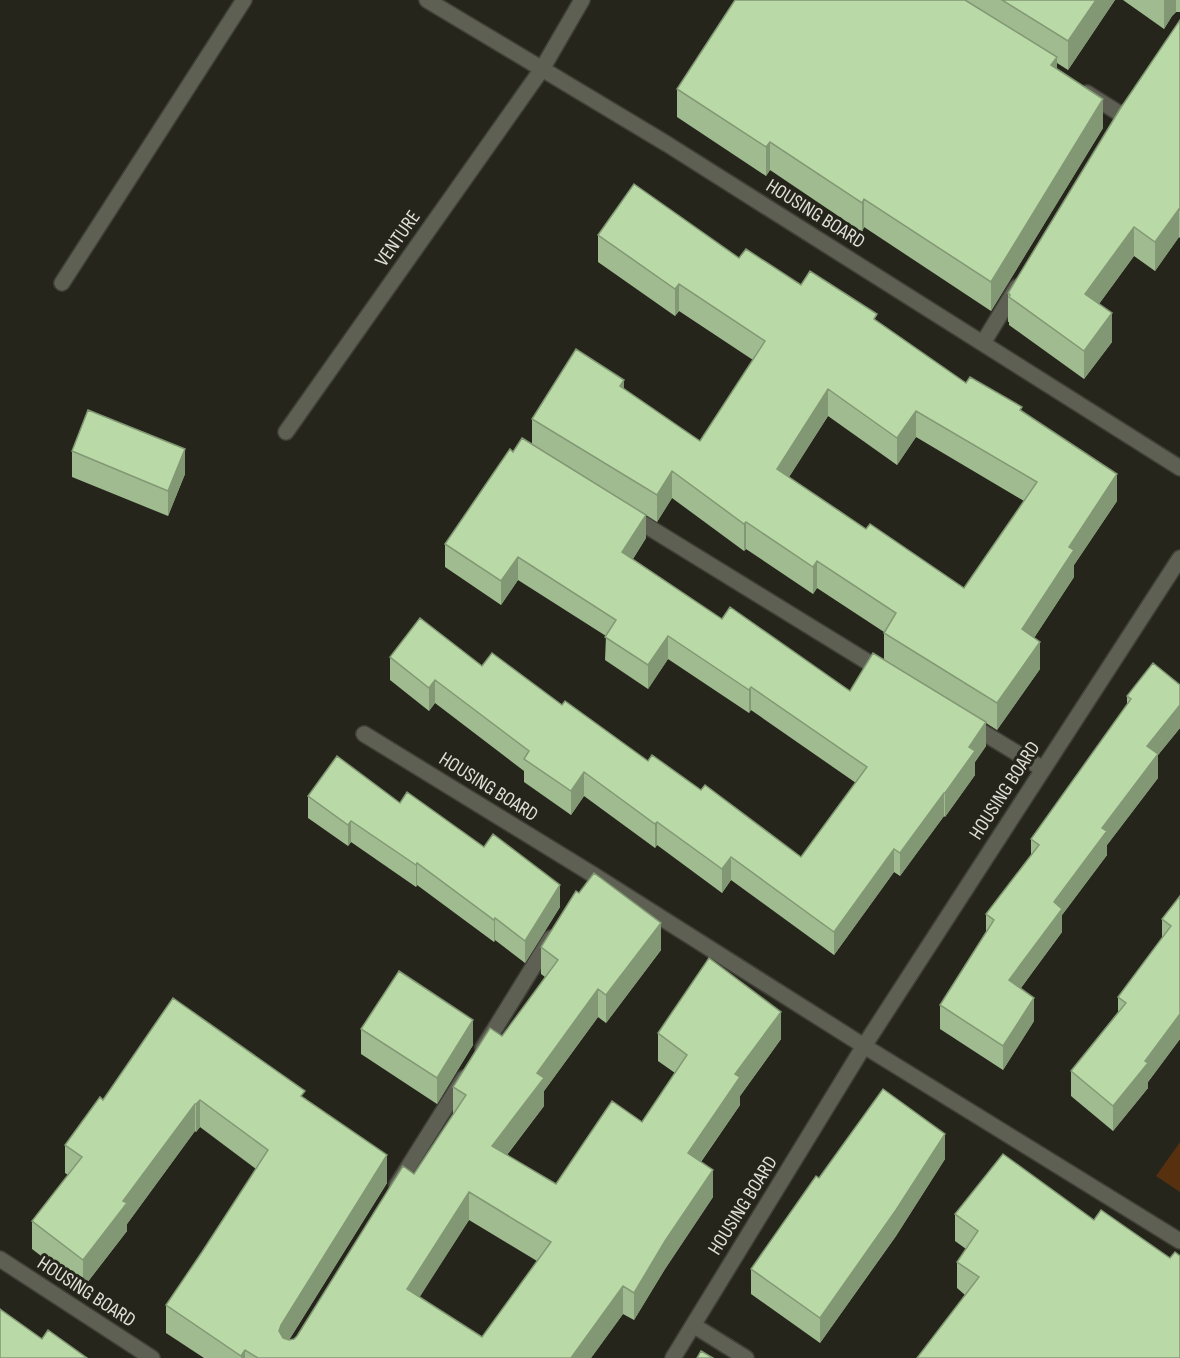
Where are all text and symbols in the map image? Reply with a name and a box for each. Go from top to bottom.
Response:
street label: HOUSING BOARD [762,174,869,254]
street label: VENTURE [370,206,426,271]
street label: HOUSING BOARD [964,737,1045,844]
street label: HOUSING BOARD [435,747,542,827]
street label: HOUSING BOARD [703,1152,783,1259]
street label: HOUSING BOARD [33,1251,140,1332]

